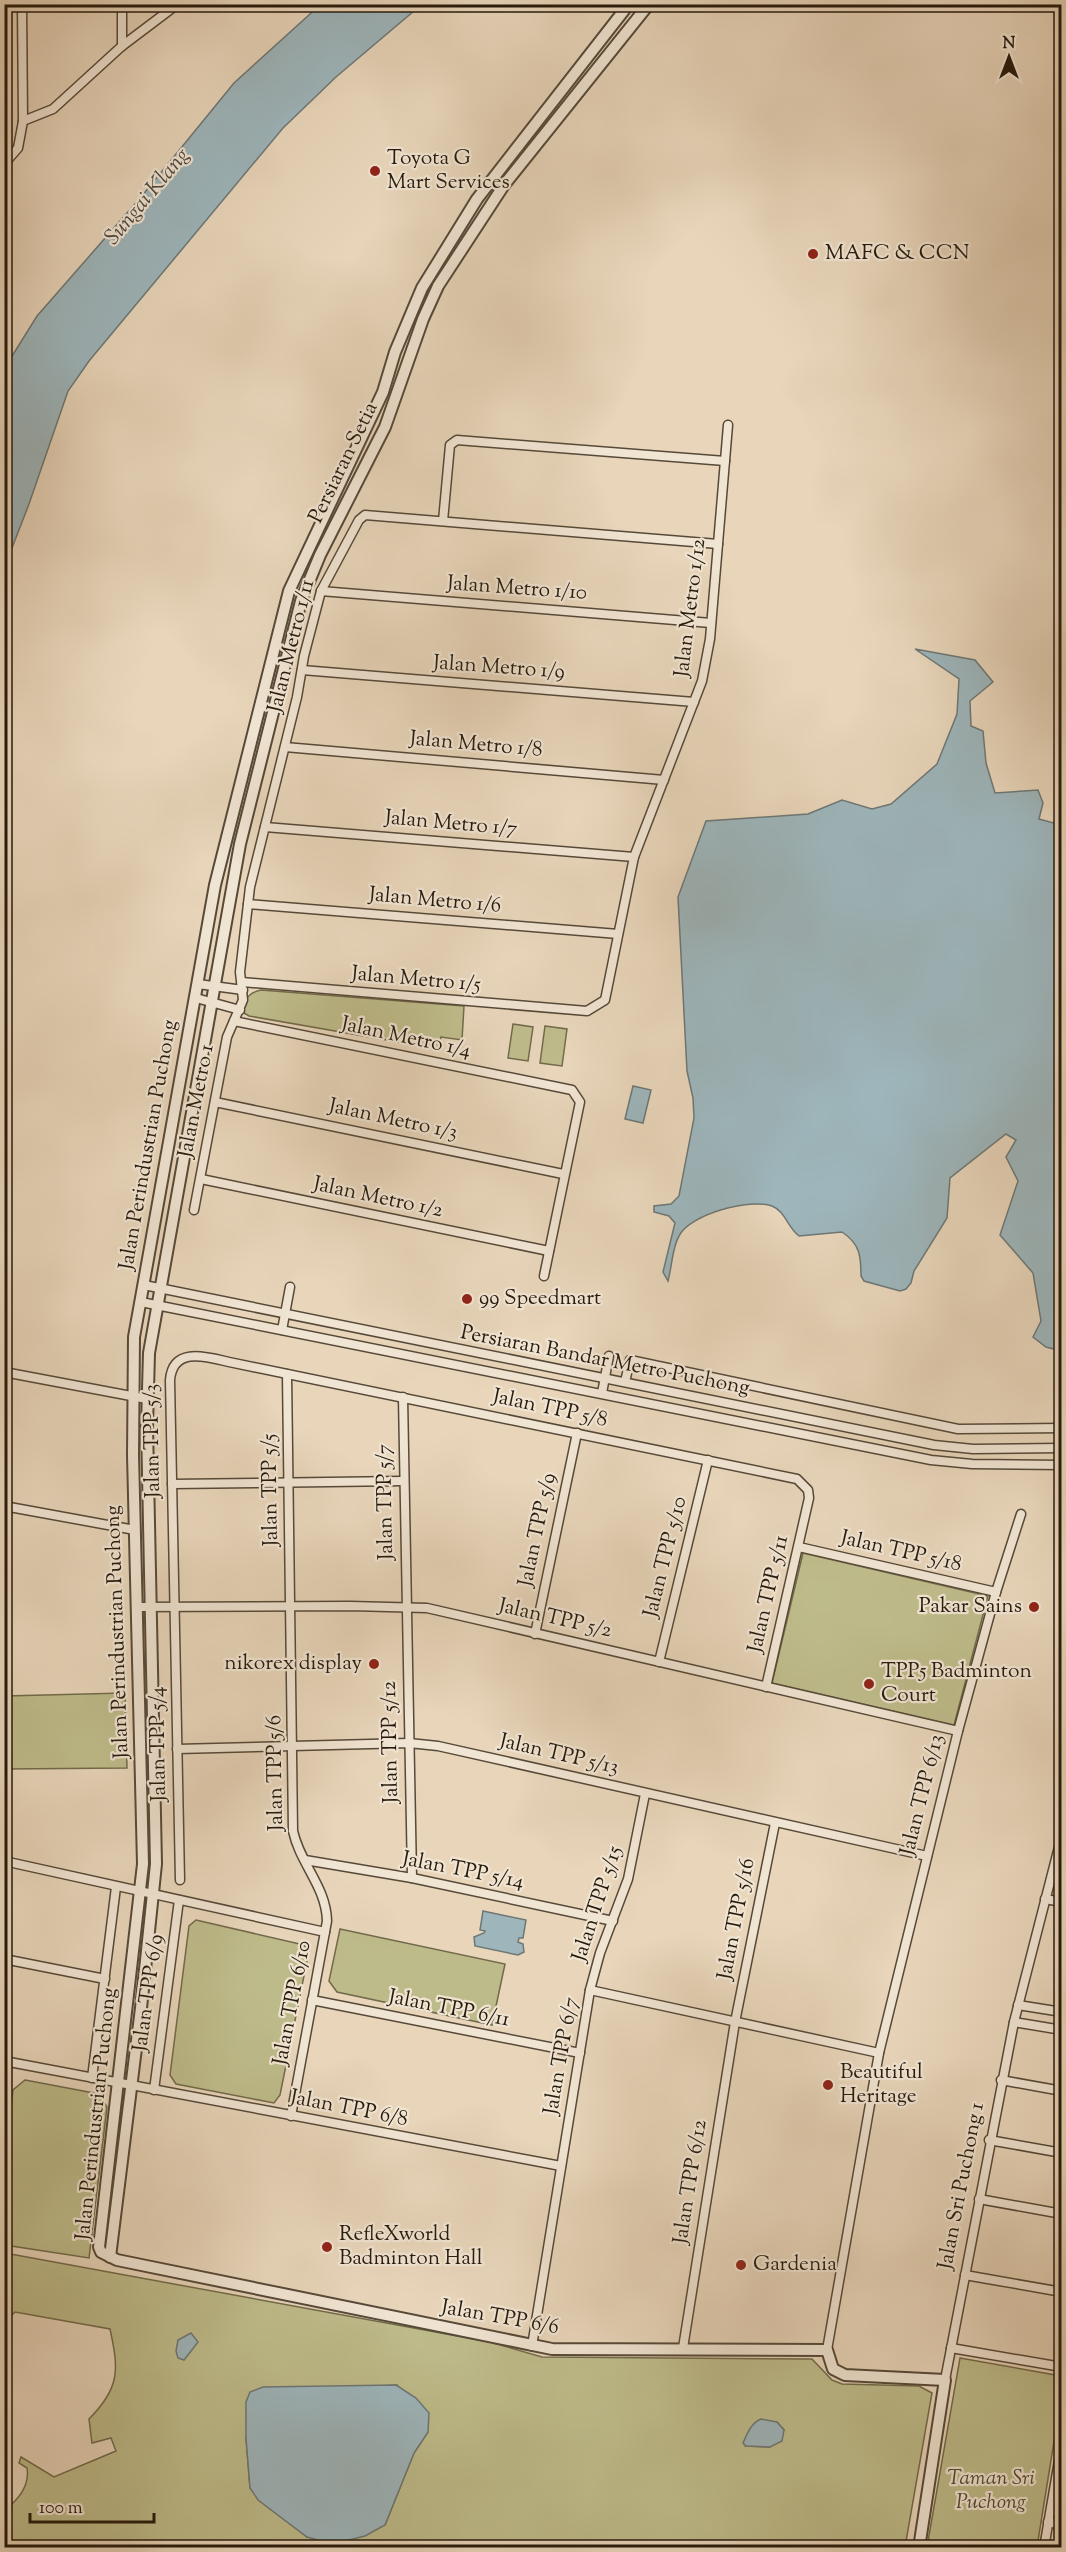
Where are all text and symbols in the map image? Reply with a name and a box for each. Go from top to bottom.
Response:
north arrow [979,27,1039,87]
text: N [1003,33,1016,56]
water label: Sungai Klang [98,141,199,253]
place label: Toyota G Mart Services [387,144,510,198]
marker: Toyota G Mart Services [368,164,382,178]
place label: MAFC & CCN [825,239,970,269]
marker: MAFC & CCN [806,247,820,261]
street label: Persiaran Setia [302,397,386,529]
street label: Jalan Metro 1/12 [668,537,714,680]
street label: Jalan Metro 1/10 [445,569,588,609]
street label: Jalan Metro 1/11 [261,576,323,717]
street label: Jalan Metro 1/9 [431,648,566,688]
street label: Jalan Metro 1/8 [407,724,544,766]
street label: Jalan Metro 1/7 [383,803,519,845]
street label: Jalan Metro 1/6 [367,880,502,922]
street label: Jalan Metro 1/5 [349,959,482,1001]
street label: Jalan Metro 1/4 [337,1009,474,1066]
street label: Jalan Perindustrian Puchong [112,1018,186,1273]
street label: Jalan Metro 1 [171,1042,223,1161]
street label: Jalan Metro 1/3 [325,1092,460,1148]
street label: Jalan Metro 1/2 [309,1169,446,1226]
place label: 99 Speedmart [479,1284,601,1314]
marker: 99 Speedmart [460,1292,474,1306]
street label: Persiaran Bandar Metro Puchong [458,1318,752,1404]
street label: Jalan TPP 5/8 [489,1382,610,1436]
street label: Jalan TPP 5/3 [137,1384,169,1499]
street label: Jalan TPP 5/5 [255,1433,287,1548]
street label: Jalan TPP 5/7 [370,1443,402,1561]
street label: Jalan TPP 5/9 [511,1470,565,1591]
street label: Jalan TPP 5/10 [636,1493,696,1622]
street label: Jalan Perindustrian Puchong [99,1505,137,1760]
street label: Jalan TPP 5/18 [837,1523,964,1580]
street label: Jalan TPP 5/11 [741,1532,797,1657]
street label: Jalan TPP 5/2 [495,1591,615,1647]
place label: Pakar Sains [919,1592,1022,1622]
marker: Pakar Sains [1027,1600,1041,1614]
place label: nikorex display [224,1649,363,1679]
marker: nikorex display [367,1657,381,1671]
place label: TPP5 Badminton Court [881,1657,1032,1711]
marker: TPP5 Badminton Court [862,1677,876,1691]
street label: Jalan TPP 5/12 [375,1680,407,1805]
street label: Jalan TPP 5/4 [143,1686,175,1803]
street label: Jalan TPP 5/6 [260,1715,292,1832]
street label: Jalan TPP 5/13 [496,1727,621,1783]
street label: Jalan TPP 6/13 [893,1731,953,1860]
street label: Jalan TPP 5/15 [565,1842,631,1967]
street label: Jalan TPP 5/14 [399,1844,526,1897]
street label: Jalan TPP 5/16 [710,1856,763,1983]
street label: Jalan TPP 6/9 [126,1932,172,2055]
street label: Jalan TPP 6/10 [266,1938,320,2069]
street label: Jalan TPP 6/11 [385,1982,512,2035]
street label: Jalan Perindustrian Puchong [69,1986,125,2243]
street label: Jalan TPP 6/7 [537,1994,587,2118]
place label: Beautiful Heritage [840,2058,923,2112]
marker: Beautiful Heritage [821,2078,835,2092]
street label: Jalan TPP 6/8 [287,2083,410,2135]
street label: Jalan Sri Puchong 1 [931,2100,993,2273]
street label: Jalan TPP 6/12 [666,2118,716,2247]
place label: RefleXworld Badminton Hall [339,2220,483,2274]
marker: RefleXworld Badminton Hall [320,2240,334,2254]
place label: Gardenia [753,2250,837,2280]
marker: Gardenia [734,2258,748,2272]
street label: Jalan TPP 6/6 [438,2293,561,2343]
park label: Taman Sri Puchong [947,2464,1035,2518]
scale bar [30,2486,154,2524]
text: 100 m [39,2496,83,2522]

